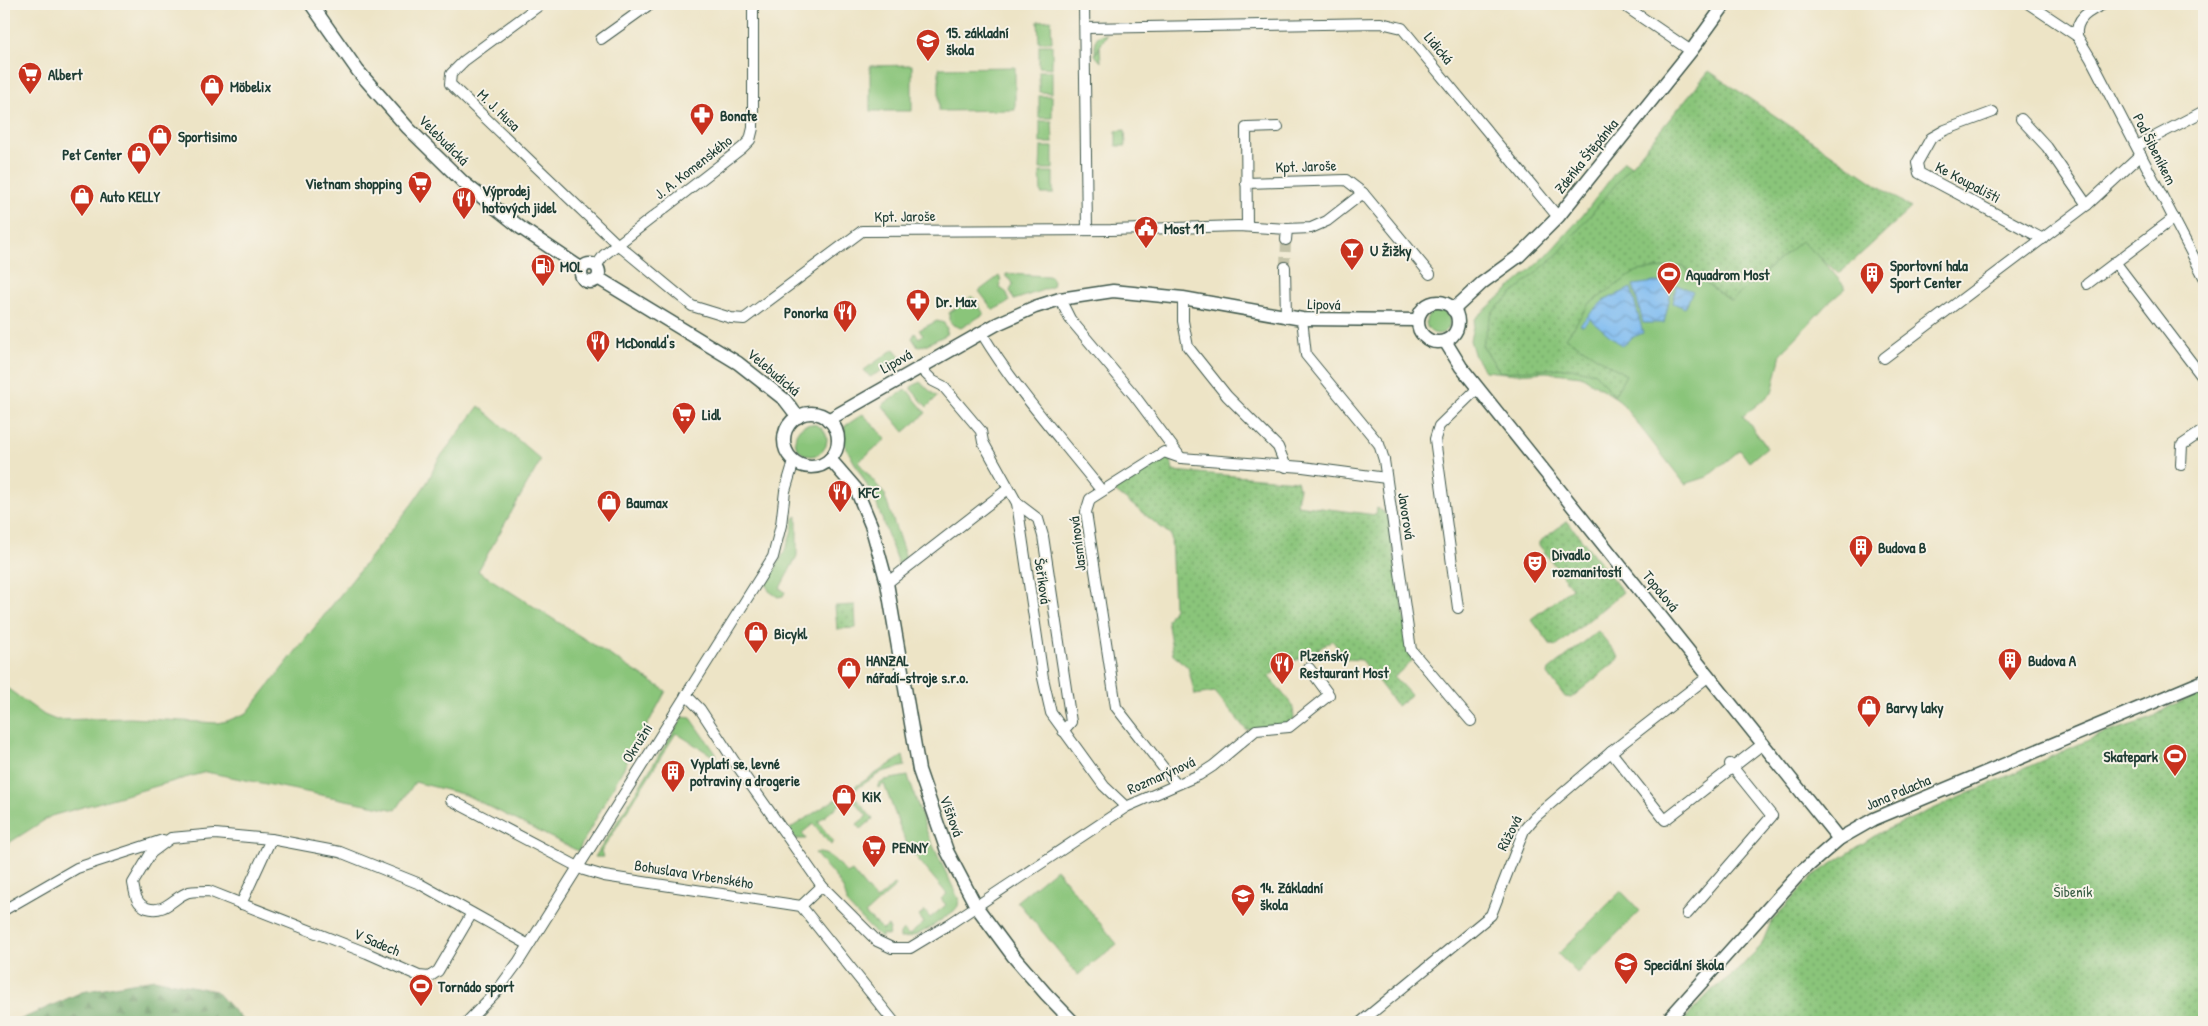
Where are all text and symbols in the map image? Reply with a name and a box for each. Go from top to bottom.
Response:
place label: 15. základní škola [946,22,1009,60]
street label: Lidická [1419,27,1459,69]
school or university icon: 15. základní škola [915,28,941,62]
supermarket icon: Albert [17,61,43,95]
place label: Albert [48,64,83,85]
shop icon: Möbelix [199,73,225,107]
place label: Möbelix [230,76,271,97]
street label: M. J. Husa [473,84,525,136]
pharmacy icon: Bonate [689,102,715,136]
place label: Bonate [720,105,757,126]
street label: Velebudická [414,110,474,170]
street label: Pod Šibeníkem [2128,110,2182,188]
street label: Zdeňka Štěpánka [1549,114,1623,198]
shop icon: Sportisimo [147,123,173,157]
place label: Sportisimo [178,126,237,148]
street label: J. A. Komenského [650,130,736,204]
shop icon: Pet Center [126,141,152,175]
place label: Pet Center [62,144,122,165]
street label: Kpt. Jaroše [1275,154,1337,178]
street label: Ke Koupališti [1932,156,2004,208]
supermarket icon: Vietnam shopping [407,170,433,204]
place label: Vietnam shopping [305,173,402,195]
place label: Výprodej hotových jidel [482,180,557,219]
shop icon: Auto KELLY [69,183,95,217]
place label: Auto KELLY [100,186,161,207]
restaurant icon: Výprodej hotových jidel [451,186,477,220]
street label: Kpt. Jaroše [874,205,936,227]
public building icon: Most 11 [1133,215,1159,249]
place label: Most 11 [1164,218,1205,239]
bar icon: U Žižky [1339,237,1365,271]
place label: U Žižky [1370,240,1412,262]
fuel station icon: MOL [530,253,556,287]
place label: Sportovní hala Sport Center [1890,255,1968,294]
place label: MOL [560,256,583,277]
sports icon: Aquadrom Most [1656,261,1682,295]
building icon: Sportovní hala Sport Center [1859,261,1885,295]
place label: Aquadrom Most [1686,264,1770,286]
pharmacy icon: Dr. Max [905,288,931,322]
place label: Dr. Max [936,291,977,312]
street label: Lipová [1307,293,1341,315]
restaurant icon: Ponorka [832,299,858,333]
place label: Ponorka [784,302,828,323]
restaurant icon: McDonald's [585,329,611,363]
place label: McDonald's [616,332,675,353]
street label: Velebudická [743,343,805,401]
street label: Lipová [876,344,916,378]
supermarket icon: Lidl [671,401,697,435]
place label: Lidl [702,404,722,425]
restaurant icon: KFC [827,479,853,513]
place label: KFC [858,482,880,503]
shop icon: Baumax [596,489,622,523]
street label: Javorová [1393,491,1421,541]
place label: Baumax [626,492,669,513]
street label: Jasmínová [1063,515,1091,573]
building icon: Budova B [1848,534,1874,568]
place label: Budova B [1878,537,1927,558]
place label: Divadlo rozmanitostí [1552,544,1622,582]
theatre icon: Divadlo rozmanitostí [1522,550,1548,584]
street label: Šeříková [1029,557,1057,605]
street label: Topolová [1638,566,1684,616]
shop icon: Bicykl [743,620,769,654]
place label: Bicykl [774,623,808,645]
place label: Plzeňský Restaurant Most [1300,645,1389,683]
building icon: Budova A [1997,647,2023,681]
place label: HANZAL nářadí-stroje s.r.o. [866,650,969,688]
place label: Budova A [2028,650,2077,671]
restaurant icon: Plzeňský Restaurant Most [1269,651,1295,685]
shop icon: HANZAL nářadí-stroje s.r.o. [836,656,862,690]
shop icon: Barvy laky [1856,694,1882,728]
place label: Barvy laky [1886,697,1944,719]
street label: Okružní [617,719,657,767]
sports icon: Skatepark [2162,743,2188,777]
place label: Skatepark [2104,746,2159,768]
street label: Rozmarýnová [1124,751,1198,799]
place label: Vyplatí se, levné potraviny a drogerie [690,753,800,792]
building icon: Vyplatí se, levné potraviny a drogerie [660,759,686,793]
street label: Jana Palacha [1862,769,1934,815]
shop icon: KiK [831,783,857,817]
place label: KiK [862,786,881,807]
street label: Višňová [935,793,969,840]
street label: Růžová [1491,812,1527,854]
supermarket icon: PENNY [861,834,887,868]
place label: PENNY [892,837,929,858]
street label: Bohuslava Vrbenského [633,854,755,894]
place label: 14. Základní škola [1260,877,1323,915]
park label: Šibeník [2054,881,2092,902]
school or university icon: 14. Základní škola [1230,883,1256,917]
street label: V Sadech [351,923,403,961]
school or university icon: Speciální škola [1613,951,1639,985]
place label: Speciální škola [1644,954,1724,976]
sports icon: Tornádo sport [408,973,434,1007]
place label: Tornádo sport [437,976,515,998]

